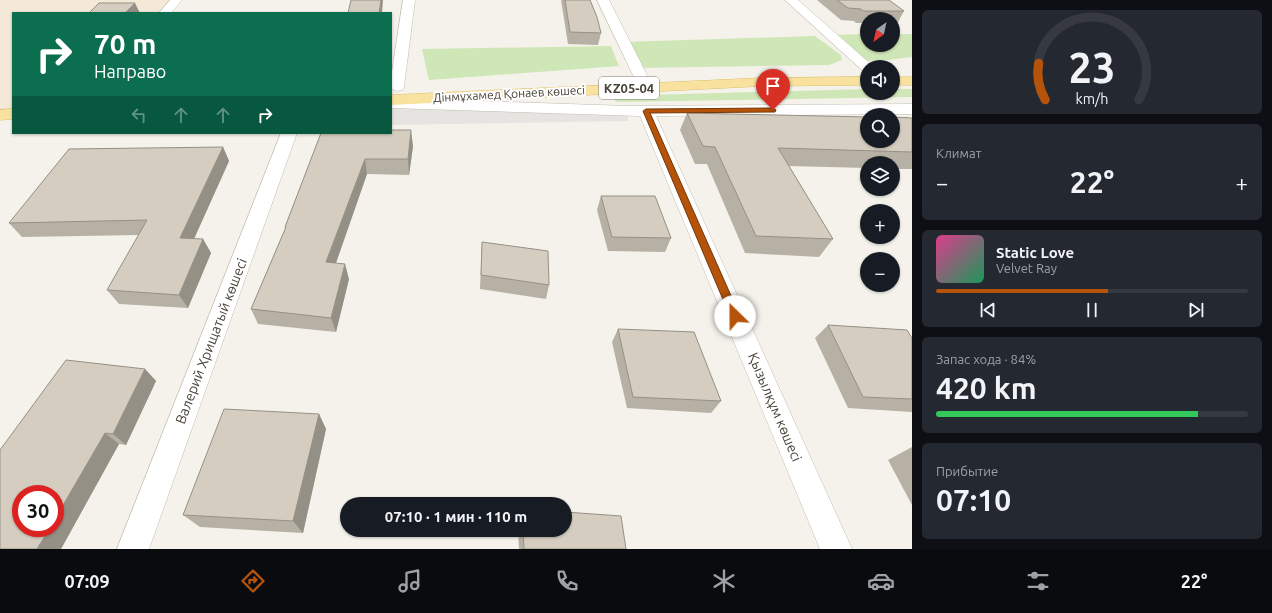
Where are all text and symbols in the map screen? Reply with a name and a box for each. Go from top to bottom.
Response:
north arrow [860,12,900,52]
map controls [860,12,900,292]
icon: right [28,28,80,80]
text: 70 m [94,28,156,59]
text: 23 [1069,44,1115,91]
button: sound [860,60,900,100]
text: Направо [94,61,166,81]
pin [756,69,790,110]
icon: arrive [762,75,784,97]
road number: KZ05-04 [599,77,659,99]
street label: Дінмұхамед Қонаев көшесі [433,83,585,104]
text: km/h [1076,91,1108,107]
icon: left [128,104,150,126]
icon: ahead [170,104,192,126]
icon: ahead [212,104,234,126]
icon: right [254,104,276,126]
button: search [860,108,900,148]
text: Климат [936,146,981,160]
button: layers [860,156,900,196]
text: 22° [1070,165,1114,199]
text: − [936,170,948,195]
text: + [1236,170,1248,195]
button: + [860,204,900,244]
text: Static Love [996,244,1074,261]
button: − [860,252,900,292]
street label: Валерий Хрищатый көшесі [172,256,250,426]
text: Velvet Ray [996,261,1057,275]
position arrow [714,295,756,337]
icon: previous [977,299,999,321]
icon: pause [1081,299,1103,321]
icon: next [1185,299,1207,321]
street label: Қызылқұм көшесі [745,350,805,464]
text: Запас хода · 84% [936,352,1036,366]
text: 420 km [936,371,1037,405]
text: Прибытие [936,464,998,478]
text: 07:10 [936,483,1011,517]
speed limit sign: 30 [12,485,64,537]
text: 07:10 · 1 мин · 110 m [385,508,527,525]
icon: directions [239,567,267,595]
icon: music [396,567,424,595]
icon: phone [553,567,581,595]
icon: climate [710,567,738,595]
icon: car [867,567,895,595]
icon: filters [1024,567,1052,595]
text: 07:09 [65,571,110,591]
text: 22° [1181,571,1207,591]

